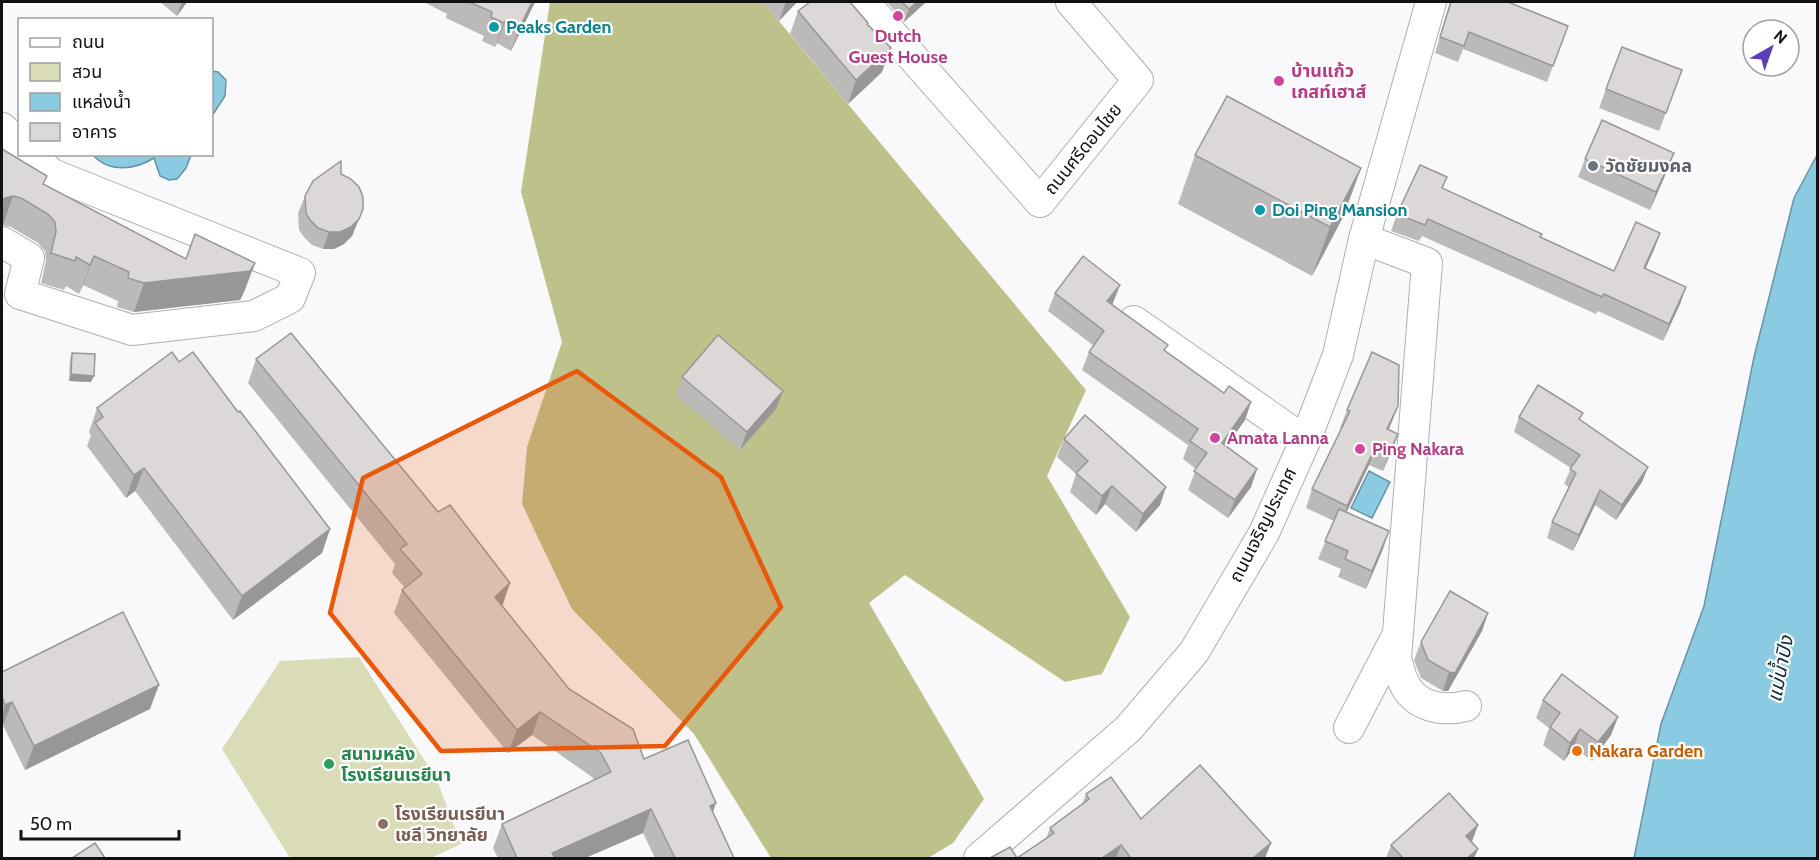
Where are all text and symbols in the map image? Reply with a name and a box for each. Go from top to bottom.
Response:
marker: Dutch Guest House [891,9,905,23]
place label: Peaks Garden [506,16,611,38]
legend [18,18,213,156]
north arrow [1741,18,1801,78]
marker: Peaks Garden [487,20,501,34]
place label: Dutch Guest House [849,25,947,68]
text: N [1770,26,1791,48]
text: ถนน [72,31,105,53]
place label: บ้านแก้ว เกสท์เฮาส์ [1291,60,1366,103]
text: สวน [72,61,102,83]
marker: บ้านแก้ว เกสท์เฮาส์ [1272,74,1286,88]
text: แหล่งน้ำ [72,89,131,113]
street label: ถนนศรีดอนไชย [1039,99,1127,199]
text: อาคาร [72,121,117,143]
place label: วัดชัยมงคล [1605,155,1692,177]
marker: วัดชัยมงคล [1586,159,1600,173]
place label: Doi Ping Mansion [1272,199,1407,221]
marker: Doi Ping Mansion [1253,203,1267,217]
place label: Amata Lanna [1227,427,1329,449]
marker: Amata Lanna [1208,431,1222,445]
place label: Ping Nakara [1372,438,1464,460]
marker: Ping Nakara [1353,442,1367,456]
street label: ถนนเจริญประเทศ [1225,464,1301,586]
water label: แม่น้ำปิง [1760,632,1798,704]
place label: Nakara Garden [1589,740,1703,762]
place label: สนามหลัง โรงเรียนเรยีนา [341,743,451,786]
marker: Nakara Garden [1570,744,1584,758]
marker: สนามหลัง โรงเรียนเรยีนา [322,757,336,771]
scale bar [21,803,178,841]
place label: โรงเรียนเรยีนา เชลี วิทยาลัย [395,803,505,846]
text: 50 m [30,813,72,835]
marker: โรงเรียนเรยีนา เชลี วิทยาลัย [376,817,390,831]

